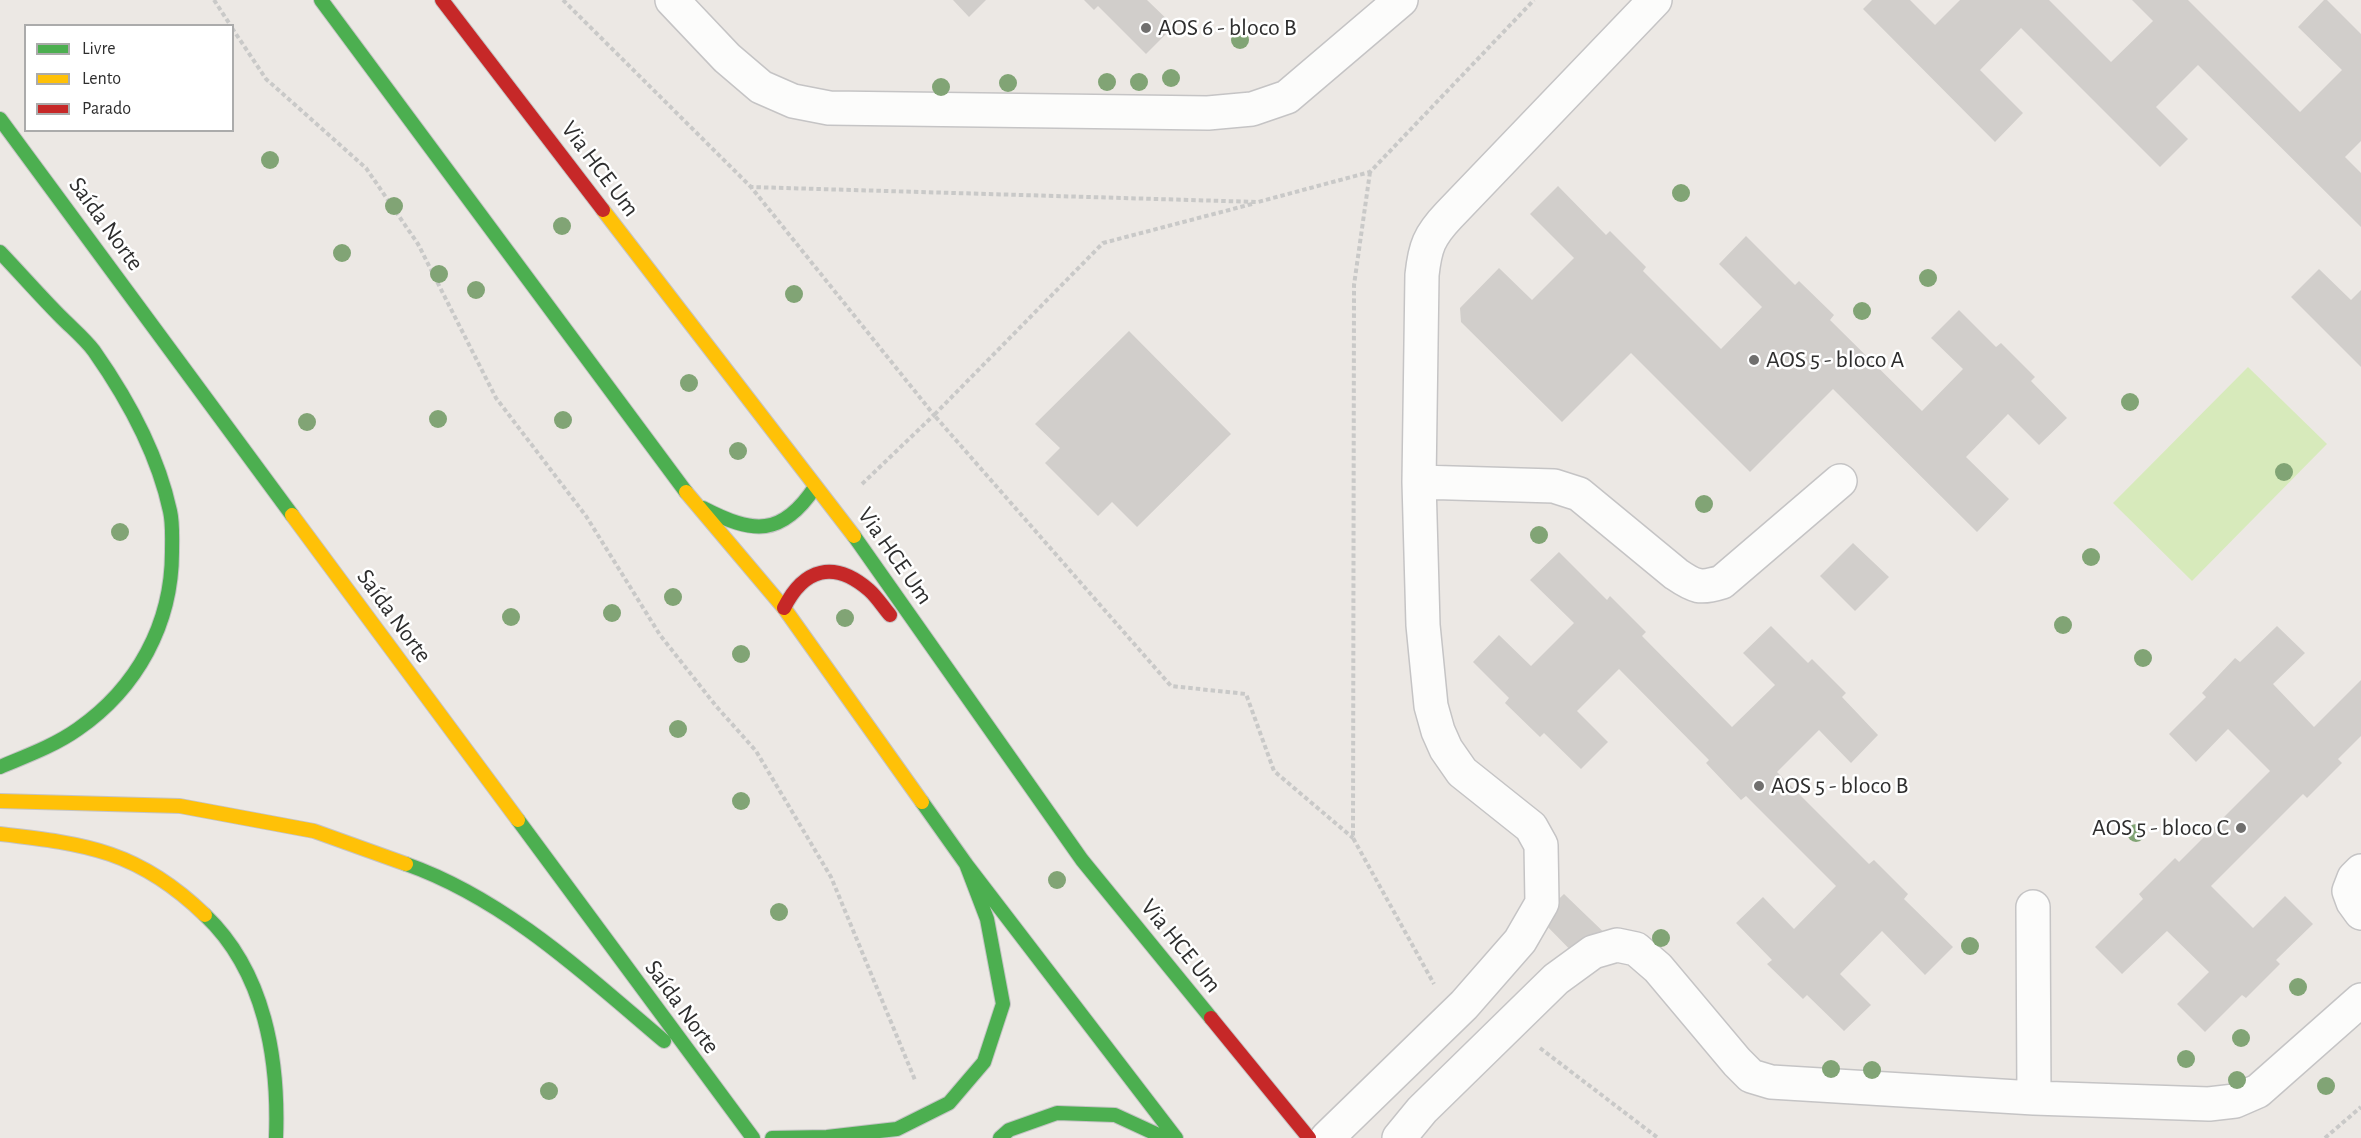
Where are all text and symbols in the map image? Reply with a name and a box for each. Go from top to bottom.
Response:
place label: AOS 6 - bloco B [1158,14,1297,42]
marker: AOS 6 - bloco B [1139,21,1153,35]
legend [24,24,234,132]
text: Livre [82,40,116,58]
text: Lento [82,70,121,88]
text: Parado [82,100,131,118]
street label: Via HCE Um [555,116,645,222]
street label: Saída Norte [62,172,150,276]
place label: AOS 5 - bloco A [1766,346,1904,374]
marker: AOS 5 - bloco A [1747,353,1761,367]
street label: Via HCE Um [851,502,939,610]
street label: Saída Norte [350,564,438,668]
place label: AOS 5 - bloco B [1771,772,1908,800]
marker: AOS 5 - bloco B [1752,779,1766,793]
place label: AOS 5 - bloco C [2092,814,2229,842]
marker: AOS 5 - bloco C [2234,821,2248,835]
street label: Via HCE Um [1135,893,1227,999]
street label: Saída Norte [638,955,726,1059]

